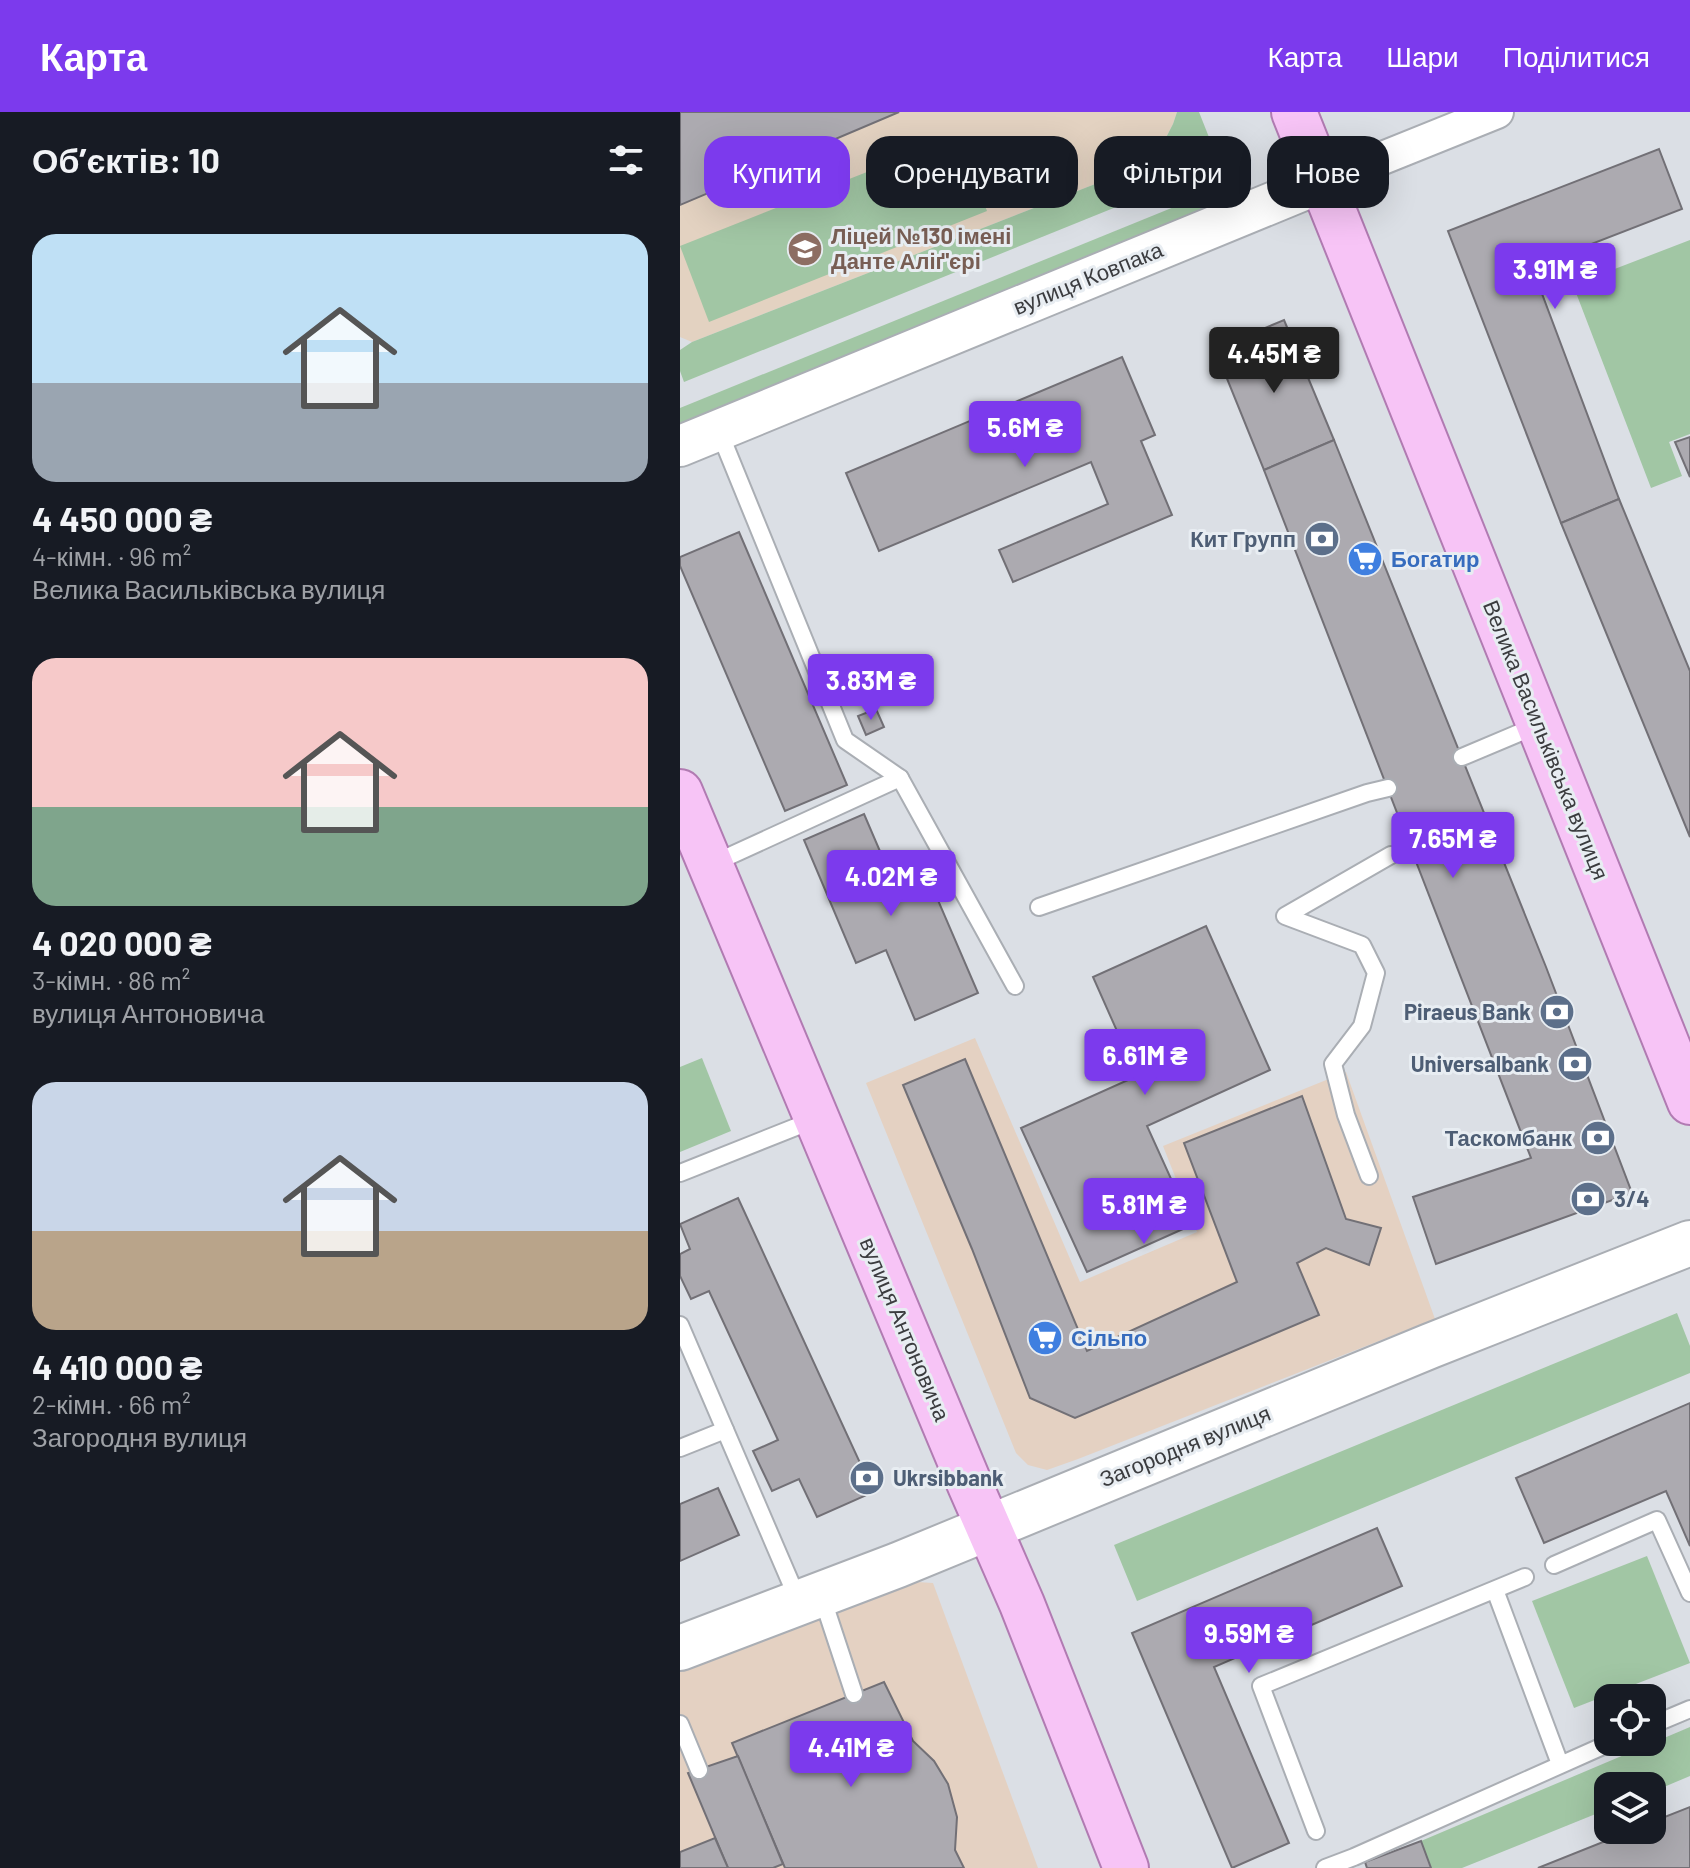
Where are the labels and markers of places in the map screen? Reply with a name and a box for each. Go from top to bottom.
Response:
place label: Ліцей №130 імені Данте Аліґ'єрі [831,222,1011,274]
school or university icon: Ліцей №130 імені Данте Аліґ'єрі [786,230,824,268]
pin: 3.91M ₴ [1481,243,1629,311]
pin: 4.45M ₴ [1200,327,1348,395]
pin: 5.6M ₴ [960,401,1090,469]
bank icon: Кит Групп [1303,520,1341,558]
place label: Кит Групп [1190,525,1296,552]
supermarket icon: Богатир [1346,540,1384,578]
place label: Богатир [1391,545,1479,572]
pin: 3.83M ₴ [797,654,945,722]
pin: 7.65M ₴ [1379,812,1527,880]
pin: 4.02M ₴ [817,850,965,918]
bank icon: Piraeus Bank [1538,993,1576,1031]
place label: Piraeus Bank [1404,998,1531,1024]
pin: 6.61M ₴ [1071,1029,1219,1097]
bank icon: Universalbank [1556,1045,1594,1083]
place label: Universalbank [1411,1050,1549,1076]
bank icon: Таскомбанк [1579,1119,1617,1157]
place label: Таскомбанк [1445,1124,1573,1150]
pin: 5.81M ₴ [1070,1178,1218,1246]
bank icon: 3/4 [1569,1180,1607,1218]
place label: 3/4 [1614,1185,1650,1211]
supermarket icon: Сільпо [1026,1319,1064,1357]
place label: Сільпо [1071,1324,1147,1350]
bank icon: Ukrsibbank [848,1459,886,1497]
place label: Ukrsibbank [893,1464,1004,1490]
pin: 9.59M ₴ [1175,1607,1323,1675]
pin: 4.41M ₴ [777,1721,925,1789]

